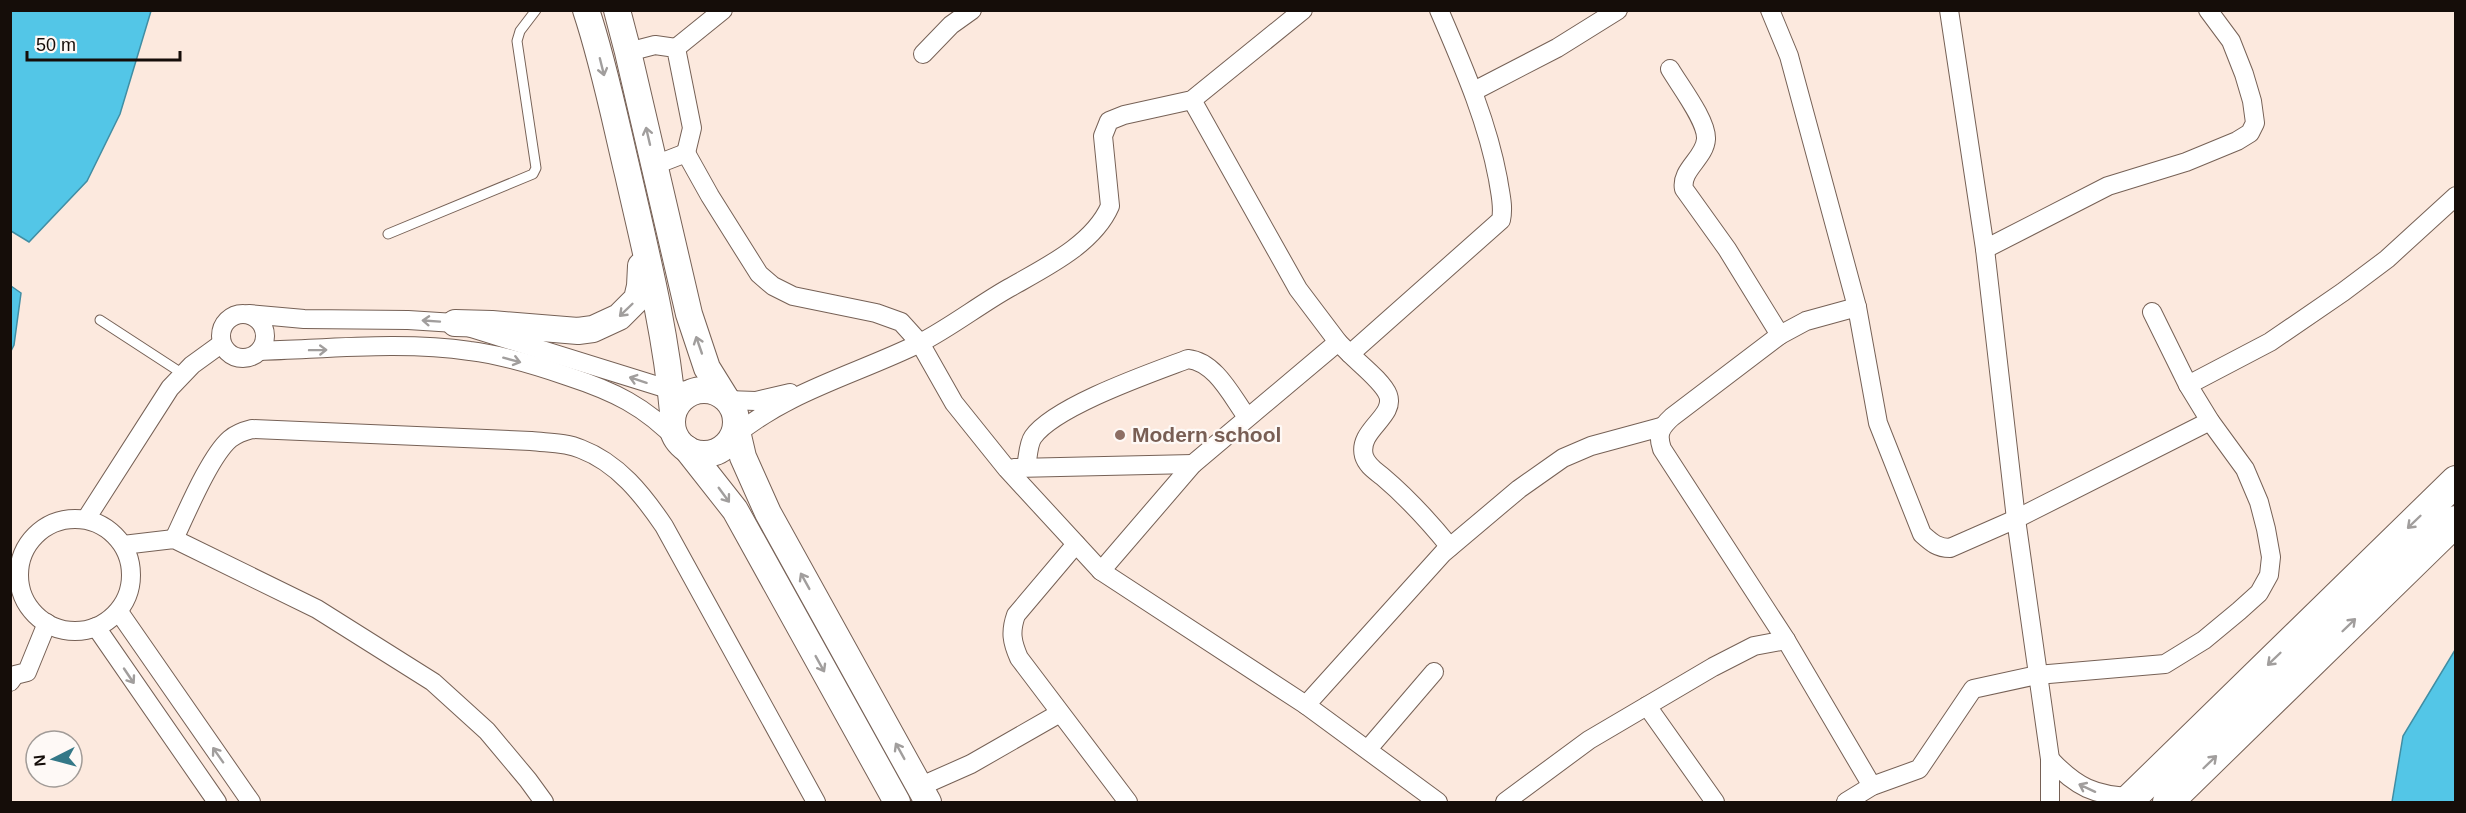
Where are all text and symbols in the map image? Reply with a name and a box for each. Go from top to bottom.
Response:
scale bar [27,24,180,62]
text: 50 m [36,35,76,55]
one-way arrow [597,57,609,76]
one-way arrow [641,126,653,145]
one-way arrow [618,303,633,317]
one-way arrow [421,316,441,327]
one-way arrow [693,336,704,355]
one-way arrow [307,344,327,355]
one-way arrow [502,354,521,366]
one-way arrow [629,373,648,384]
place label: Modern school [1132,423,1281,446]
marker: Modern school [1113,428,1127,442]
one-way arrow [717,486,730,502]
one-way arrow [2406,515,2421,530]
one-way arrow [799,573,811,590]
one-way arrow [2342,618,2357,633]
one-way arrow [2267,651,2282,666]
one-way arrow [814,655,826,672]
one-way arrow [123,667,135,683]
north arrow [24,729,84,789]
one-way arrow [894,743,905,761]
one-way arrow [212,747,224,763]
text: N [31,754,49,767]
one-way arrow [2202,754,2217,769]
one-way arrow [2078,782,2096,793]

